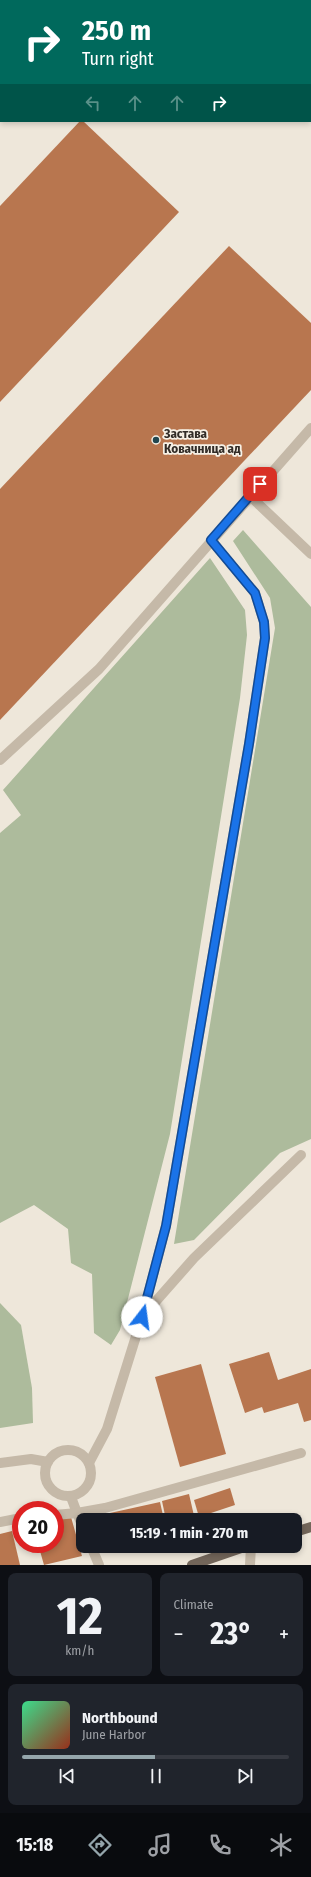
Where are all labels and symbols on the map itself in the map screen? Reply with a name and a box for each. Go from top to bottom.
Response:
place label: Застава Ковачница ад [163,426,241,456]
marker: Застава Ковачница ад [151,435,161,445]
pin [243,467,277,501]
position arrow [121,1296,163,1338]
speed limit sign: 20 [12,1501,64,1553]

